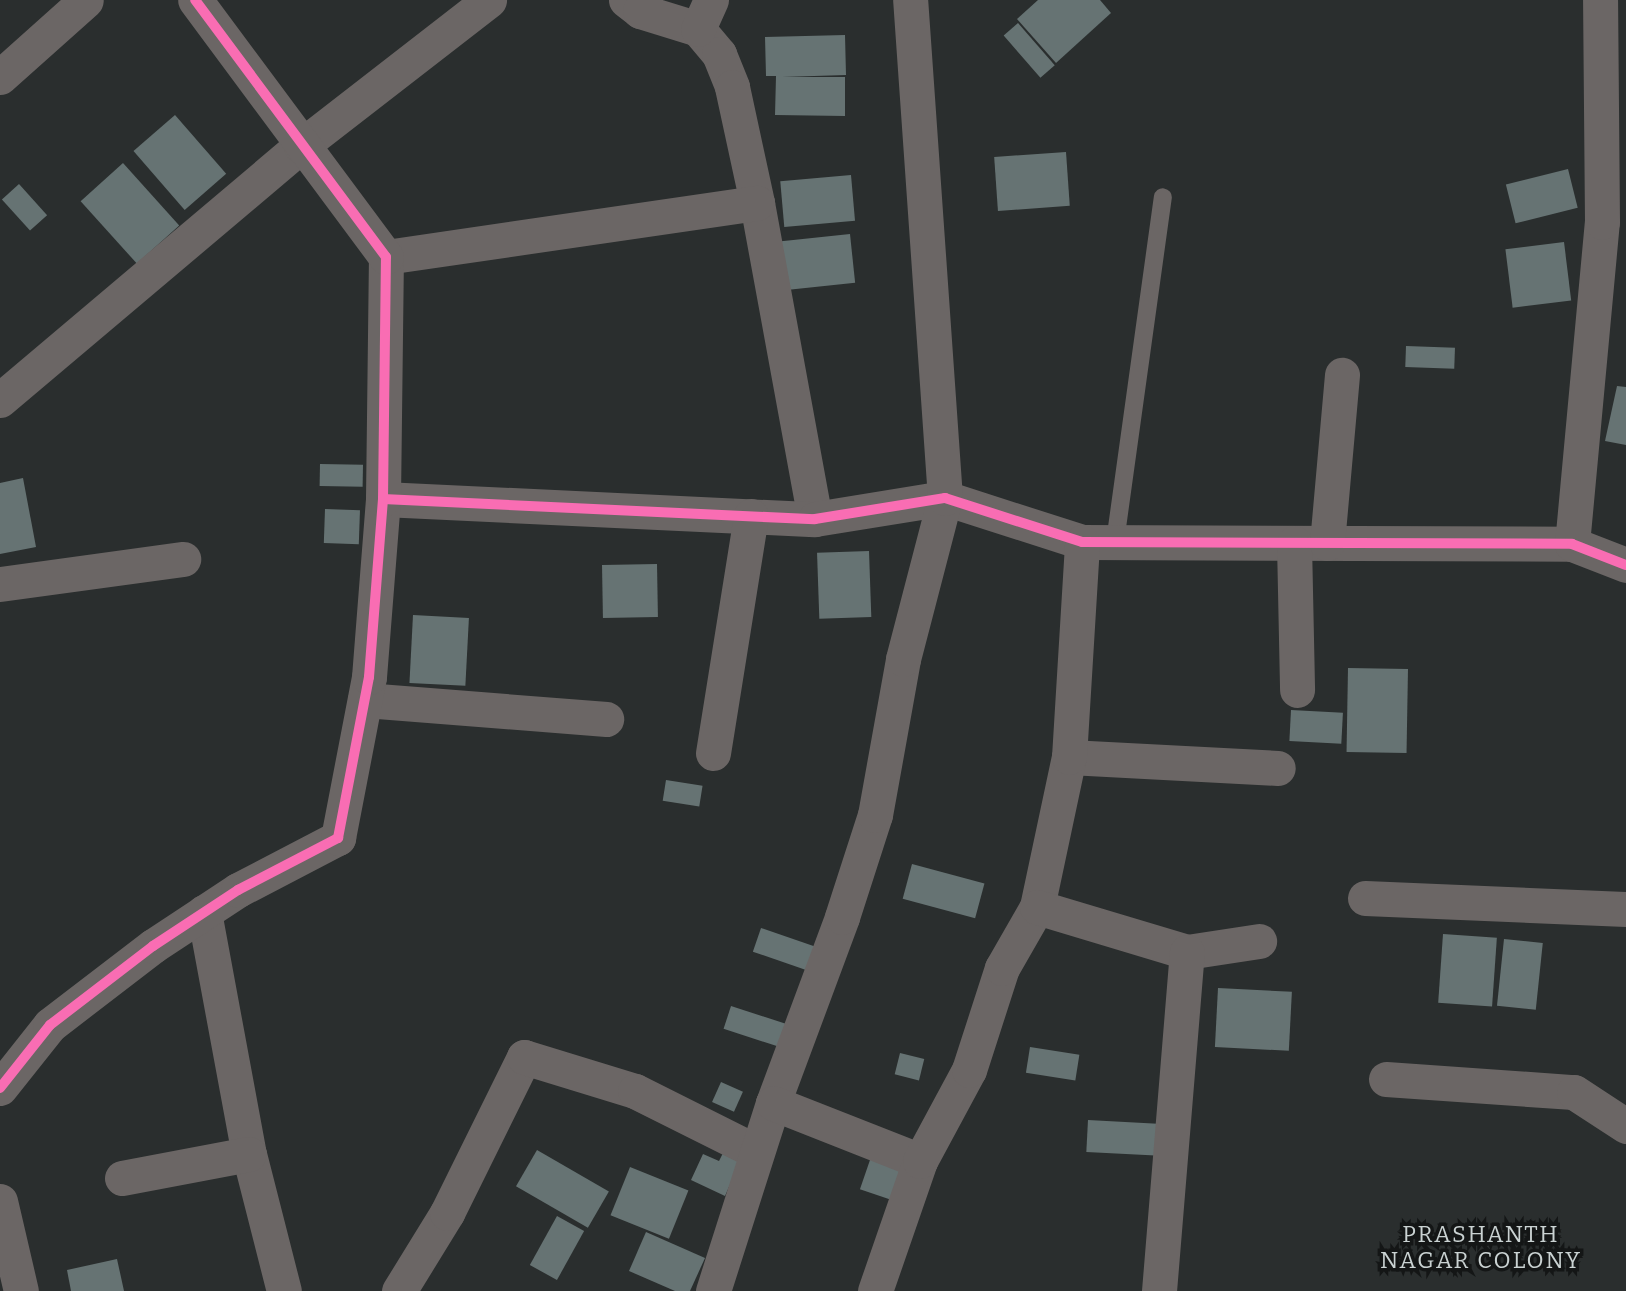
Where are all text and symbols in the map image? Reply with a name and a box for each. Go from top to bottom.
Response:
district label: PRASHANTH NAGAR COLONY [1381,1220,1581,1274]

